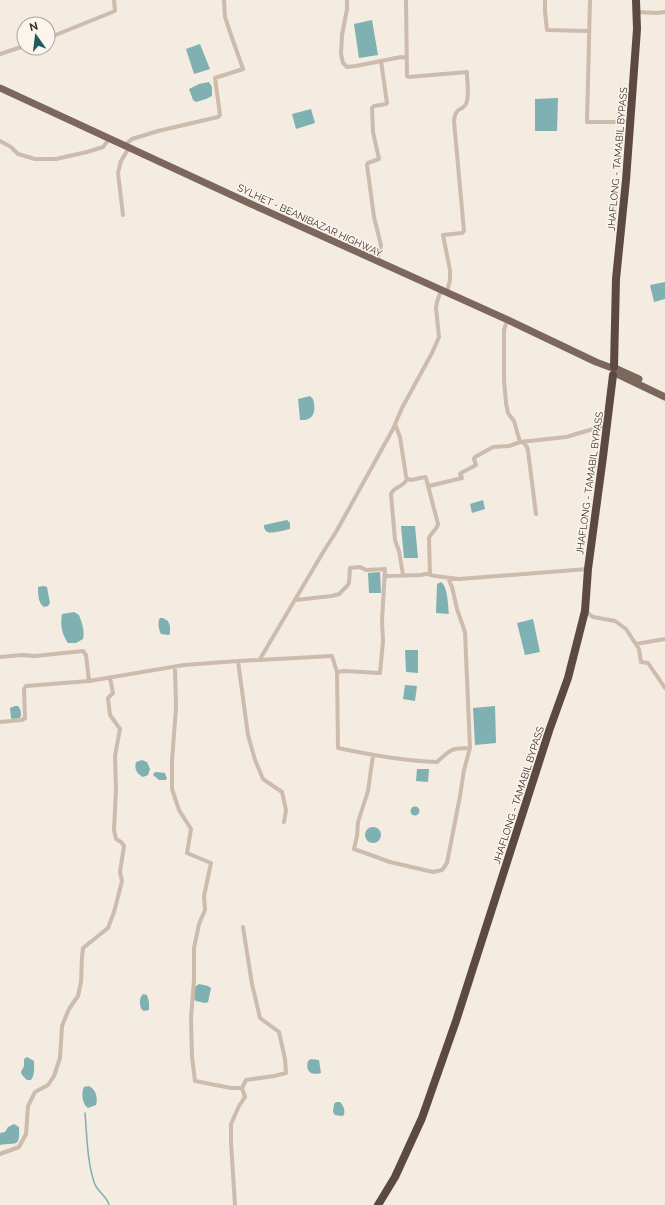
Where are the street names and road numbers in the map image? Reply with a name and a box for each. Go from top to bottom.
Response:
street label: JHAFLONG - TAMABIL BYPASS [606,87,629,231]
street label: SYLHET - BEANIBAZAR HIGHWAY [236,182,384,259]
street label: JHAFLONG - TAMABIL BYPASS [574,411,605,555]
street label: JHAFLONG - TAMABIL BYPASS [491,725,546,865]

